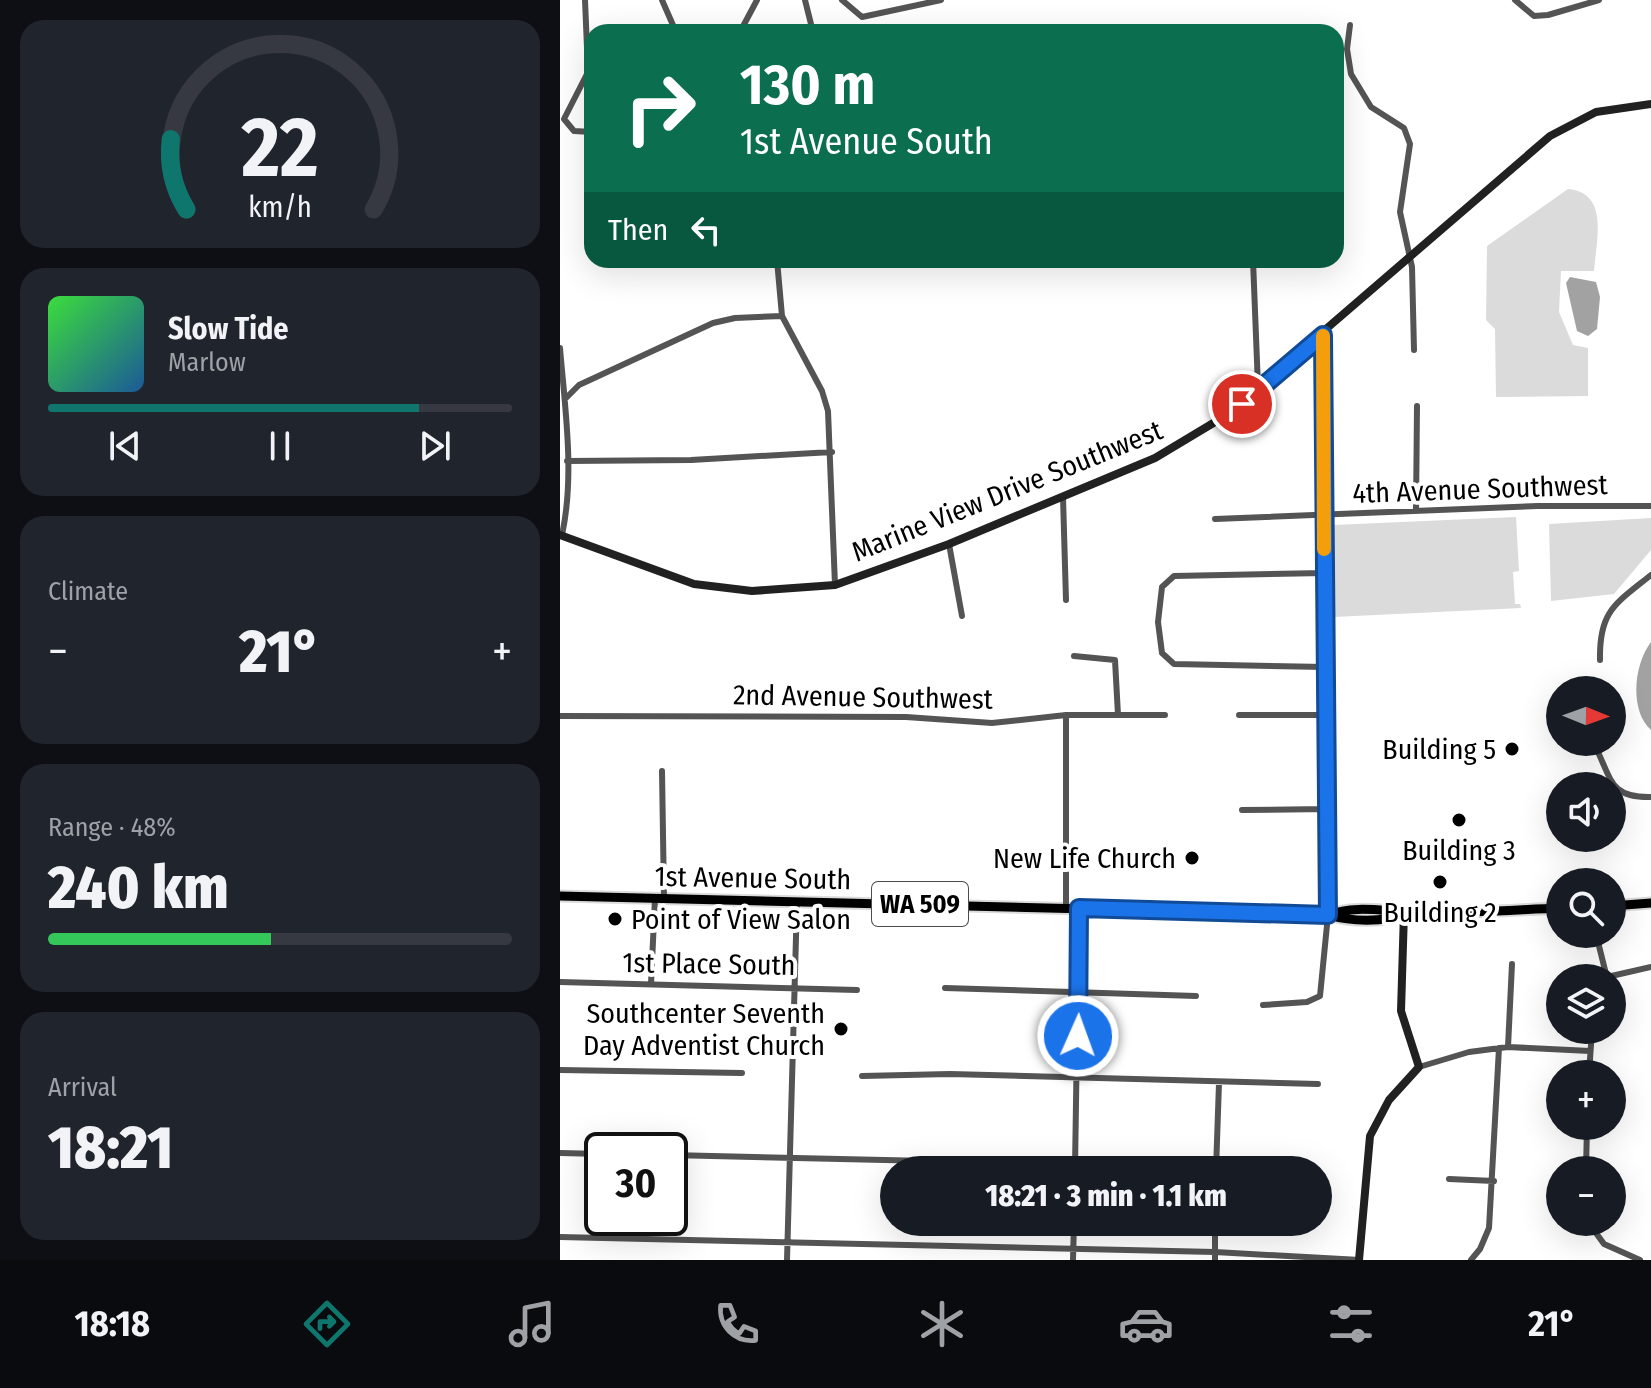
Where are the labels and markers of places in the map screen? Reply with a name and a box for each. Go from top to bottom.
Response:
pin [1208,370,1276,438]
place label: Building 5 [1382,733,1496,766]
marker: Building 5 [1503,740,1521,758]
marker: Building 3 [1450,811,1468,829]
place label: Building 3 [1402,834,1516,867]
place label: New Life Church [993,842,1176,875]
marker: New Life Church [1183,849,1201,867]
marker: Building 2 [1431,873,1449,891]
place label: Building 2 [1383,896,1497,929]
place label: Point of View Salon [631,903,851,936]
marker: Point of View Salon [606,910,624,928]
place label: Southcenter Seventh Day Adventist Church [583,997,825,1062]
marker: Southcenter Seventh Day Adventist Church [832,1020,850,1038]

